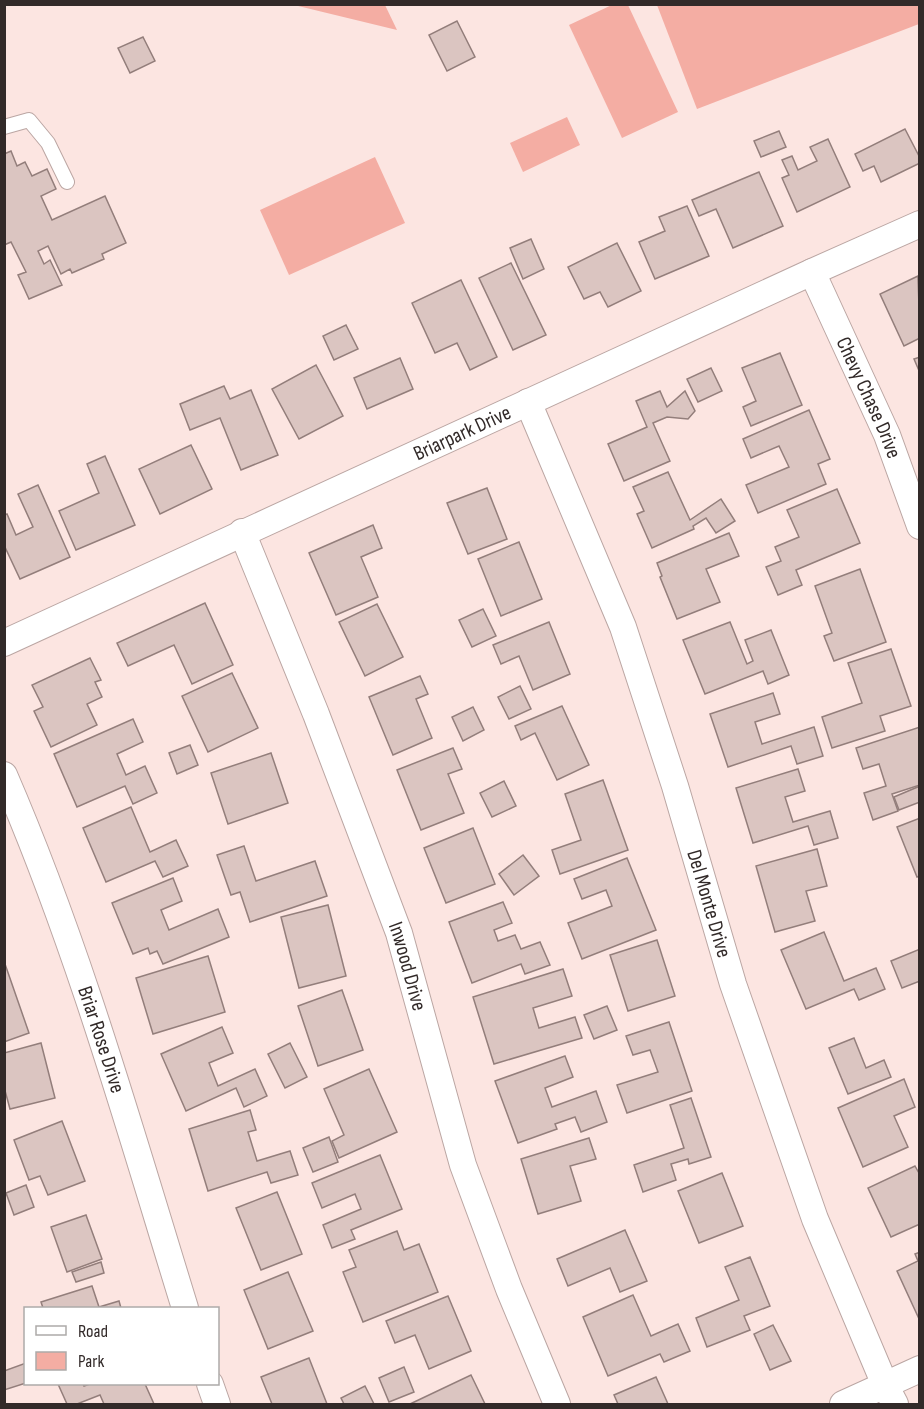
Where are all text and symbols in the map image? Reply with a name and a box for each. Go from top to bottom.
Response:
street label: Chevy Chase Drive [831,333,906,462]
street label: Briarpark Drive [410,400,515,466]
street label: Del Monte Drive [681,847,737,961]
street label: Inwood Drive [383,918,432,1014]
street label: Briar Rose Drive [72,983,130,1096]
legend [24,1307,219,1385]
text: Road [78,1321,108,1342]
text: Park [78,1351,104,1372]

